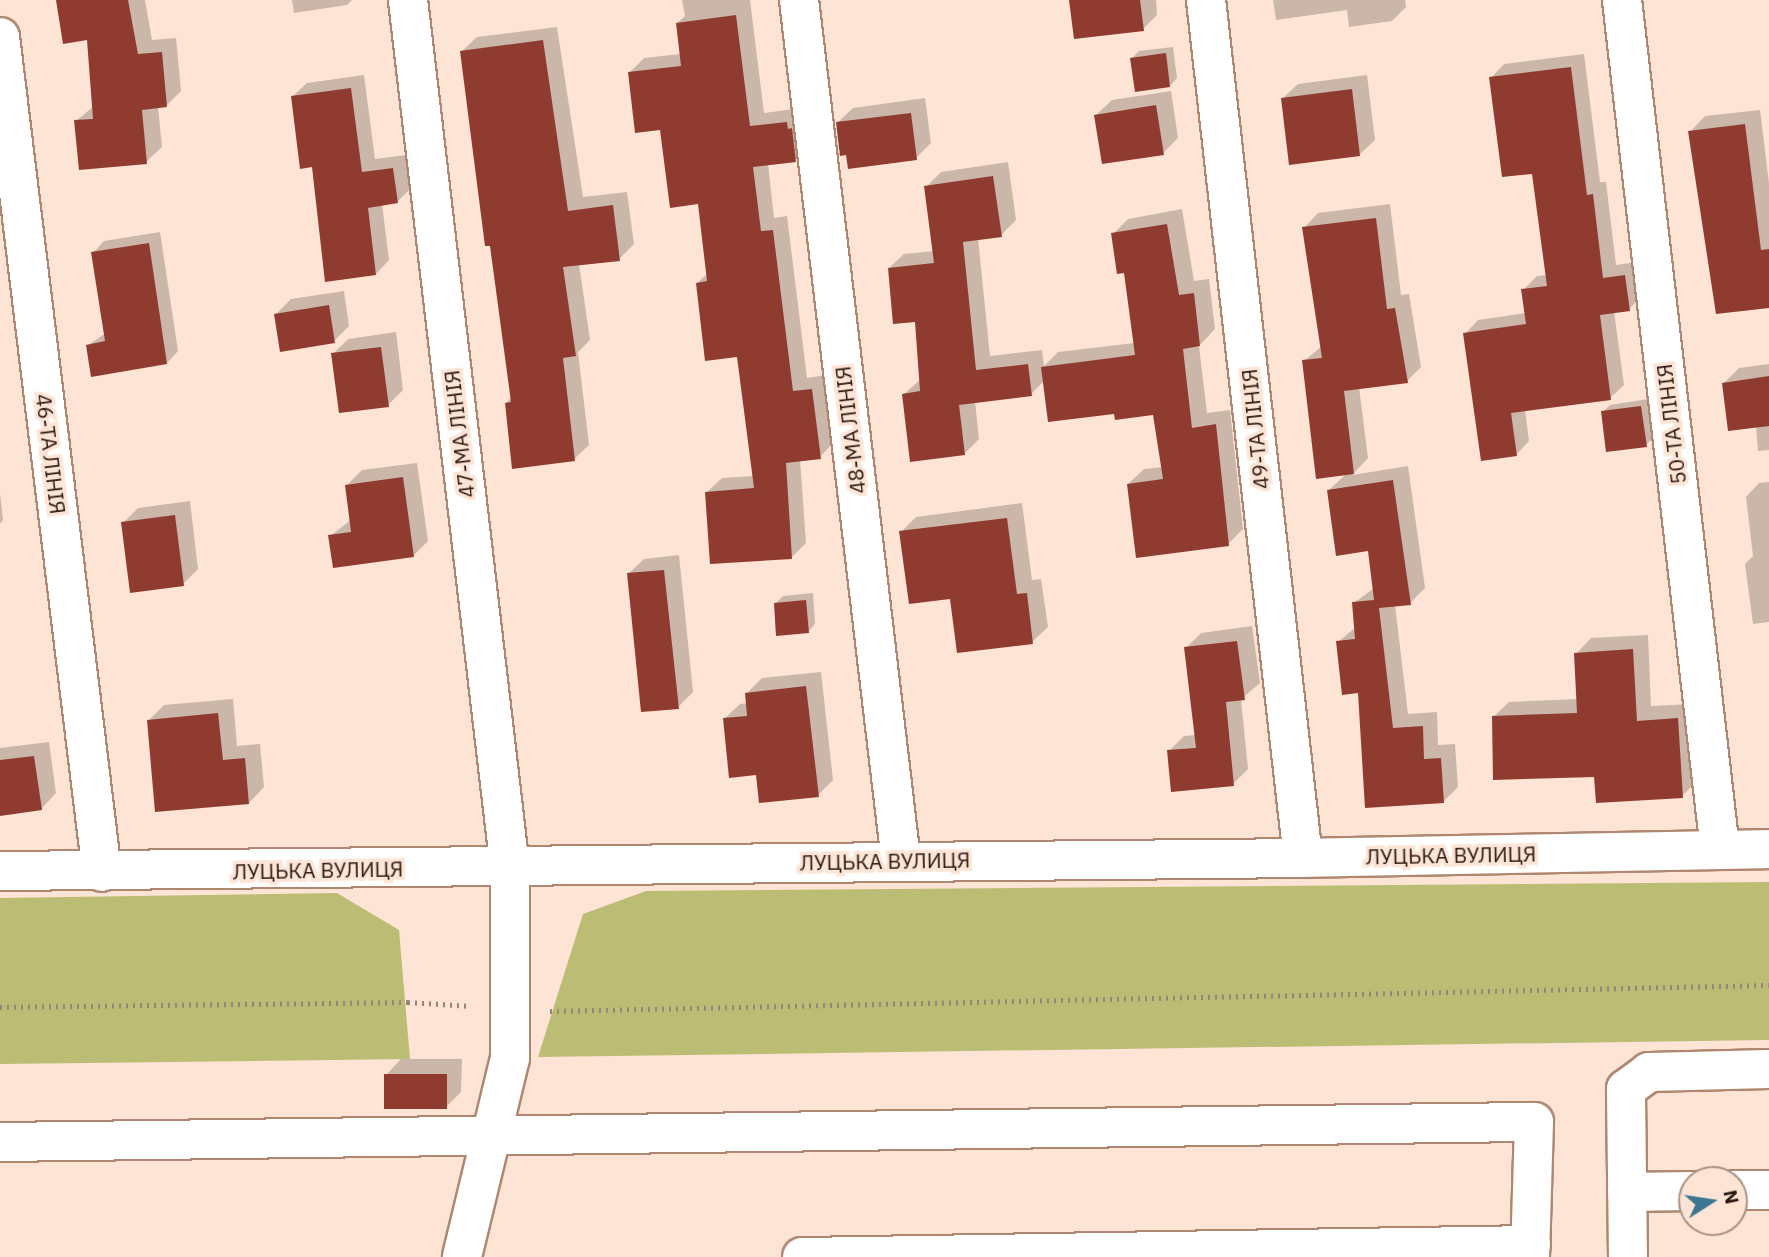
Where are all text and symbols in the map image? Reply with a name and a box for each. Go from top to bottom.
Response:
street label: 50-ТА ЛІНІЯ [1651,362,1691,486]
street label: 48-МА ЛІНІЯ [830,365,870,495]
street label: 49-ТА ЛІНІЯ [1236,367,1274,491]
street label: 47-МА ЛІНІЯ [439,369,479,499]
street label: 46-ТА ЛІНІЯ [31,392,71,516]
street label: ЛУЦЬКА ВУЛИЦЯ [1366,841,1536,869]
street label: ЛУЦЬКА ВУЛИЦЯ [800,847,970,875]
street label: ЛУЦЬКА ВУЛИЦЯ [233,856,403,884]
north arrow [1678,1166,1748,1236]
text: N [1718,1188,1745,1206]

